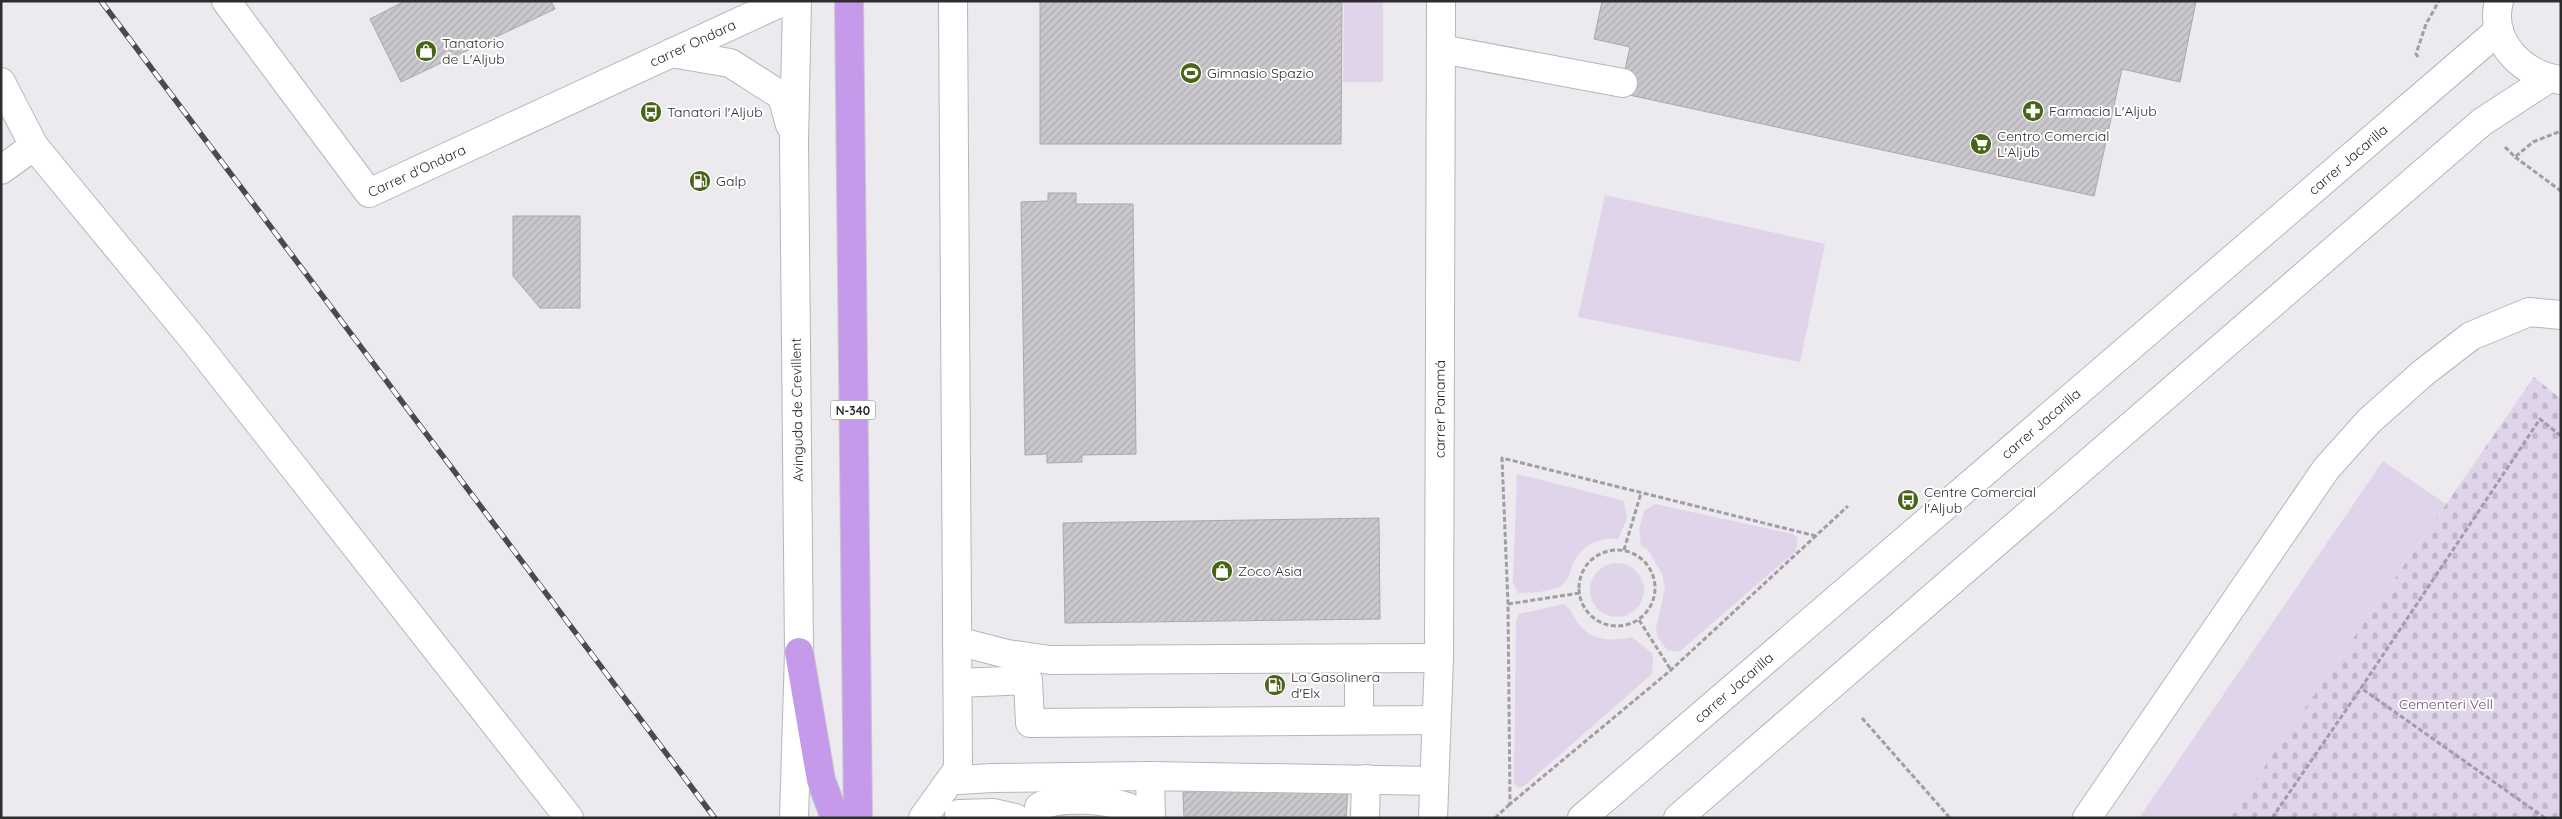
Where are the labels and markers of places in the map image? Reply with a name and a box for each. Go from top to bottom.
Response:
place label: Tanatorio de L'Aljub [442,34,505,68]
shop icon: Tanatorio de L'Aljub [414,39,438,63]
sports icon: Gimnasio Spazio [1179,61,1203,85]
place label: Gimnasio Spazio [1207,64,1314,82]
pharmacy icon: Farmacia L'Aljub [2021,99,2045,123]
bus stop icon: Tanatori l'Aljub [639,100,663,124]
place label: Farmacia L'Aljub [2049,102,2157,120]
place label: Tanatori l'Aljub [667,103,763,121]
place label: Centro Comercial L'Aljub [1997,127,2110,161]
supermarket icon: Centro Comercial L'Aljub [1969,132,1993,156]
fuel station icon: Galp [688,169,712,193]
place label: Galp [716,172,746,190]
place label: Centre Comercial l'Aljub [1924,483,2036,517]
bus stop icon: Centre Comercial l'Aljub [1896,488,1920,512]
shop icon: Zoco Asia [1210,559,1234,583]
place label: Zoco Asia [1238,562,1302,580]
place label: La Gasolinera d'Elx [1291,668,1380,702]
fuel station icon: La Gasolinera d'Elx [1263,673,1287,697]

